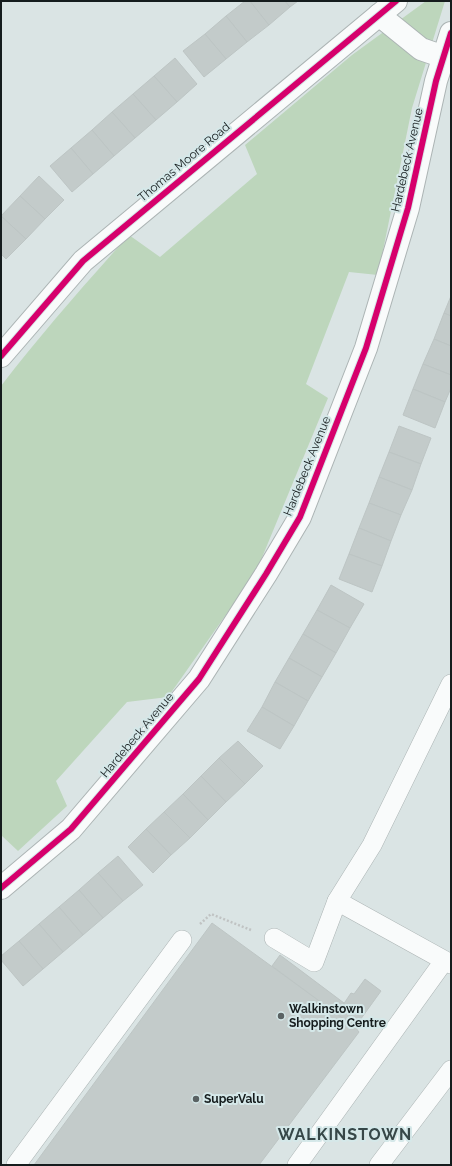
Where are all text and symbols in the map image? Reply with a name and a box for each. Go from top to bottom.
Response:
street label: Hardebeck Avenue [388,107,426,213]
street label: Thomas Moore Road [135,120,233,204]
street label: Hardebeck Avenue [281,414,333,518]
street label: Hardebeck Avenue [98,690,176,780]
place label: Walkinstown Shopping Centre [289,1002,386,1030]
marker: Walkinstown Shopping Centre [276,1011,286,1021]
place label: SuperValu [204,1092,264,1106]
marker: SuperValu [191,1094,201,1104]
district label: WALKINSTOWN [278,1125,412,1144]

